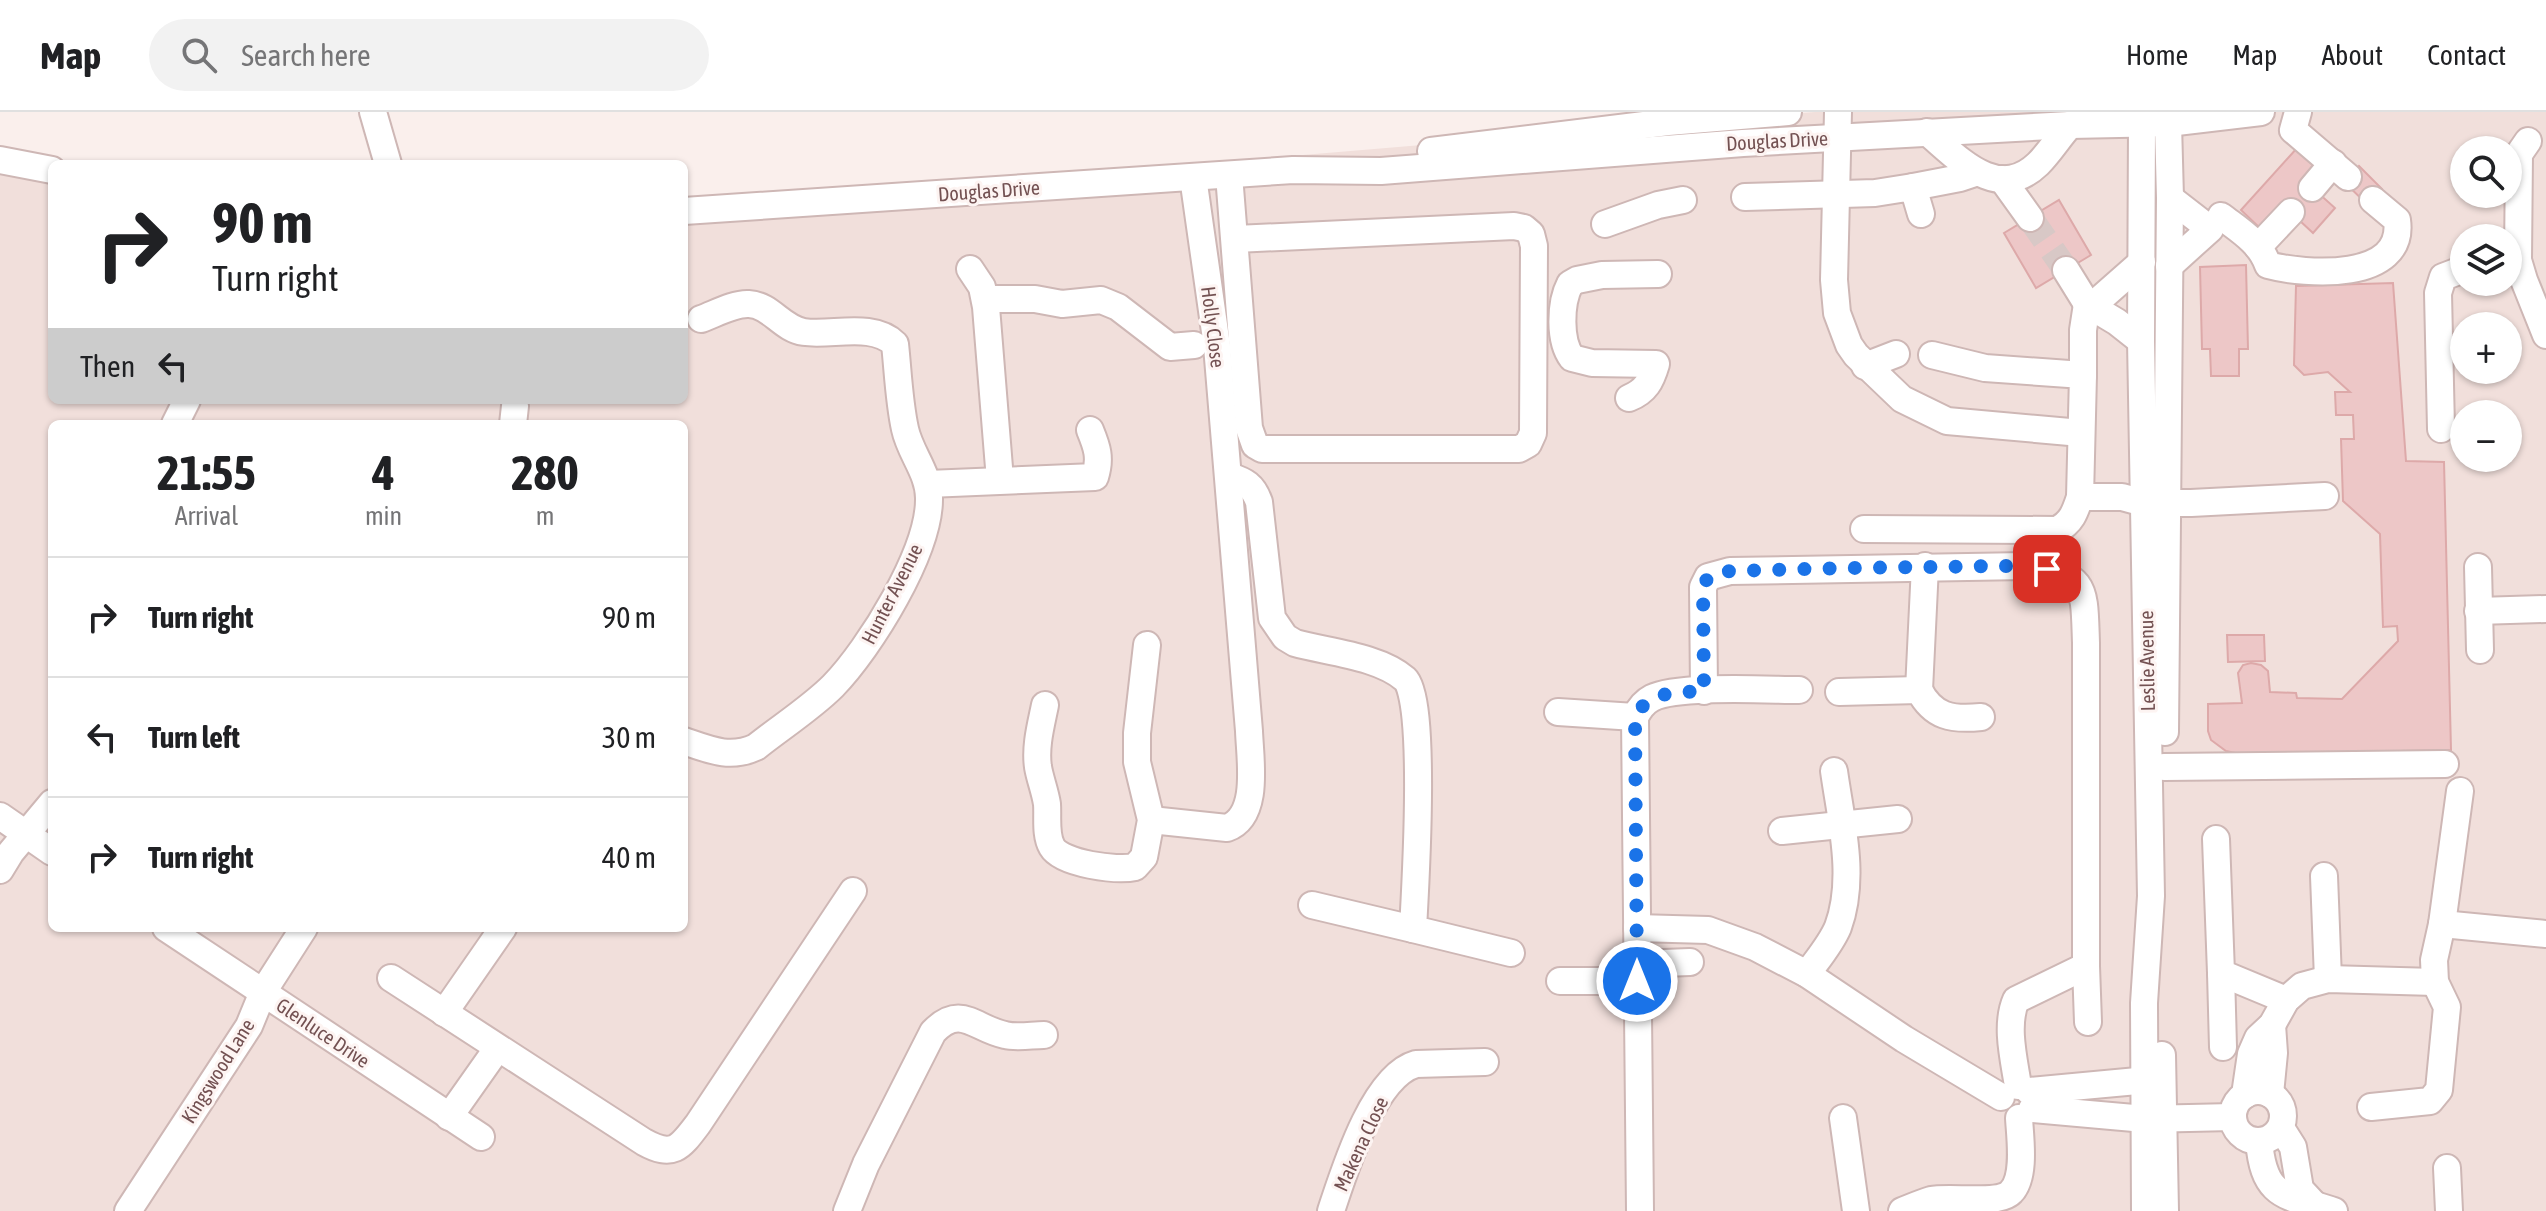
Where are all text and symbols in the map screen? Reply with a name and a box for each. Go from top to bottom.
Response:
search box [149,19,709,91]
icon: search [177,33,221,77]
text: Map [40,34,101,77]
text: Search here [241,38,371,72]
text: Home [2126,39,2188,71]
text: Map [2232,39,2277,71]
text: About [2321,39,2383,71]
text: Contact [2427,39,2506,71]
street label: Douglas Drive [1725,126,1829,155]
map controls [2450,136,2522,472]
button: search [2450,136,2522,208]
street label: Douglas Drive [937,175,1041,206]
text: 90 m [212,191,313,255]
icon: right [80,192,184,296]
button: layers [2450,224,2522,296]
text: Turn right [212,257,339,299]
street label: Holly Close [1197,285,1230,369]
button: + [2450,312,2522,384]
icon: left [151,344,195,388]
text: Then [80,349,135,383]
button: − [2450,400,2522,472]
text: 21:55 [157,445,256,500]
text: 4 [372,445,395,500]
text: 280 [511,445,579,500]
text: Arrival [175,501,238,531]
text: min [365,501,402,531]
text: m [536,501,554,531]
pin [2013,535,2081,603]
street label: Hunter Avenue [856,540,927,648]
icon: arrive [2025,547,2069,591]
icon: right [80,595,124,639]
text: Turn right [148,600,254,634]
text: 90 m [602,600,656,634]
street label: Leslie Avenue [2134,610,2159,712]
icon: left [80,715,124,759]
text: Turn left [148,720,240,754]
text: 30 m [602,720,656,754]
icon: right [80,835,124,879]
text: Turn right [148,840,254,874]
text: 40 m [602,840,656,874]
position arrow [1595,939,1679,1023]
street label: Glenluce Drive [272,993,374,1072]
street label: Kingswood Lane [176,1014,259,1127]
street label: Makena Close [1329,1093,1392,1195]

